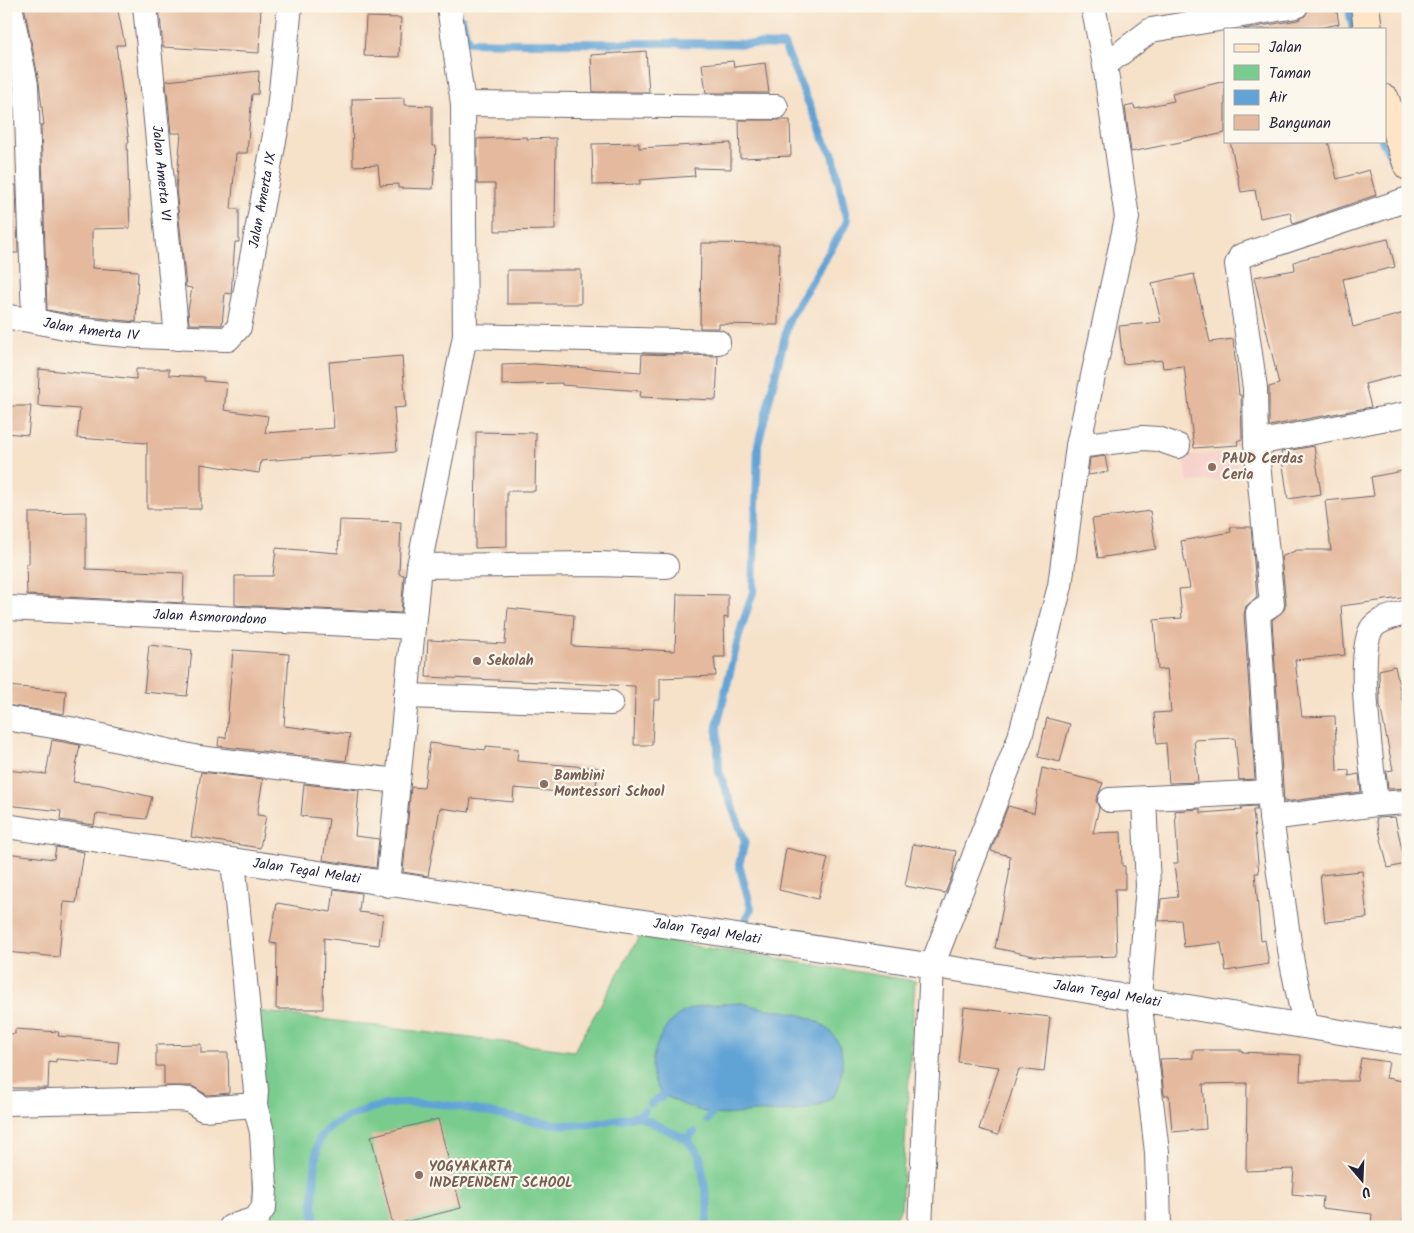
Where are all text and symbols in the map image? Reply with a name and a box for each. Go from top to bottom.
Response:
legend [1224,28,1386,142]
text: Jalan [1269,36,1302,60]
text: Taman [1269,62,1311,86]
text: Air [1269,86,1288,110]
text: Bangunan [1269,112,1331,136]
street label: Jalan Amerta VI [146,124,177,222]
street label: Jalan Amerta IX [243,150,283,250]
street label: Jalan Amerta IV [41,312,141,347]
place label: PAUD Cerdas Ceria [1222,448,1304,486]
marker: PAUD Cerdas Ceria [1206,461,1218,473]
street label: Jalan Asmorondono [152,604,267,631]
place label: Sekolah [487,650,534,672]
marker: Sekolah [471,655,483,667]
place label: Bambini Montessori School [554,765,665,803]
marker: Bambini Montessori School [538,778,550,790]
street label: Jalan Tegal Melati [251,852,363,890]
street label: Jalan Tegal Melati [652,913,763,951]
street label: Jalan Tegal Melati [1052,974,1163,1014]
place label: YOGYAKARTA INDEPENDENT SCHOOL [429,1156,573,1194]
north arrow [1336,1156,1386,1206]
marker: YOGYAKARTA INDEPENDENT SCHOOL [413,1169,425,1181]
text: U [1358,1180,1373,1203]

